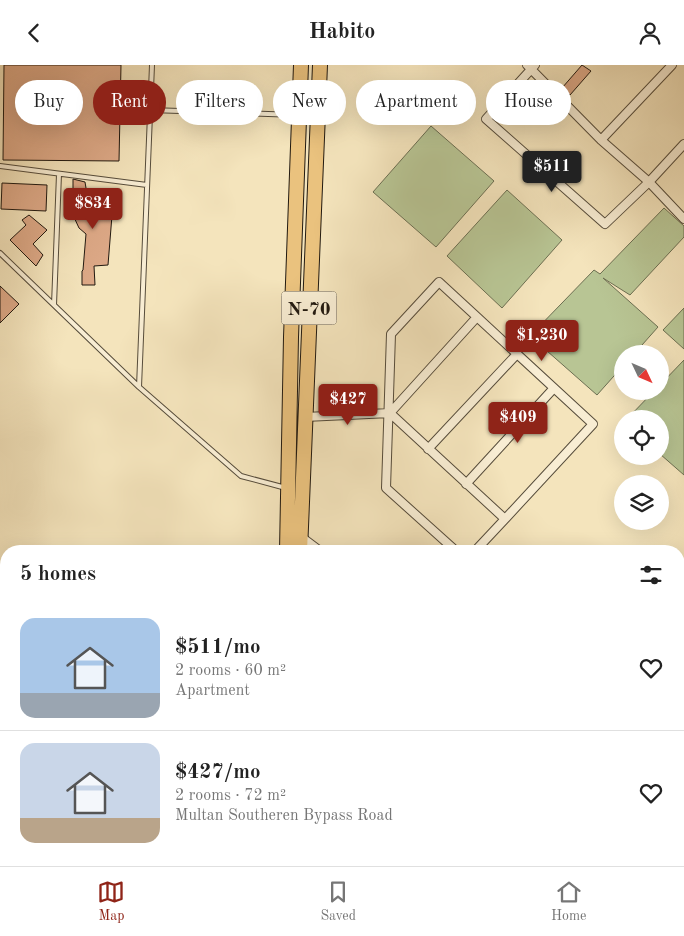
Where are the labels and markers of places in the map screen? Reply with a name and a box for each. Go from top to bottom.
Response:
pin: $511 [522,151,582,193]
pin: $834 [63,187,123,230]
pin: $1,230 [501,319,583,362]
pin: $427 [318,383,378,426]
pin: $409 [488,401,548,444]

